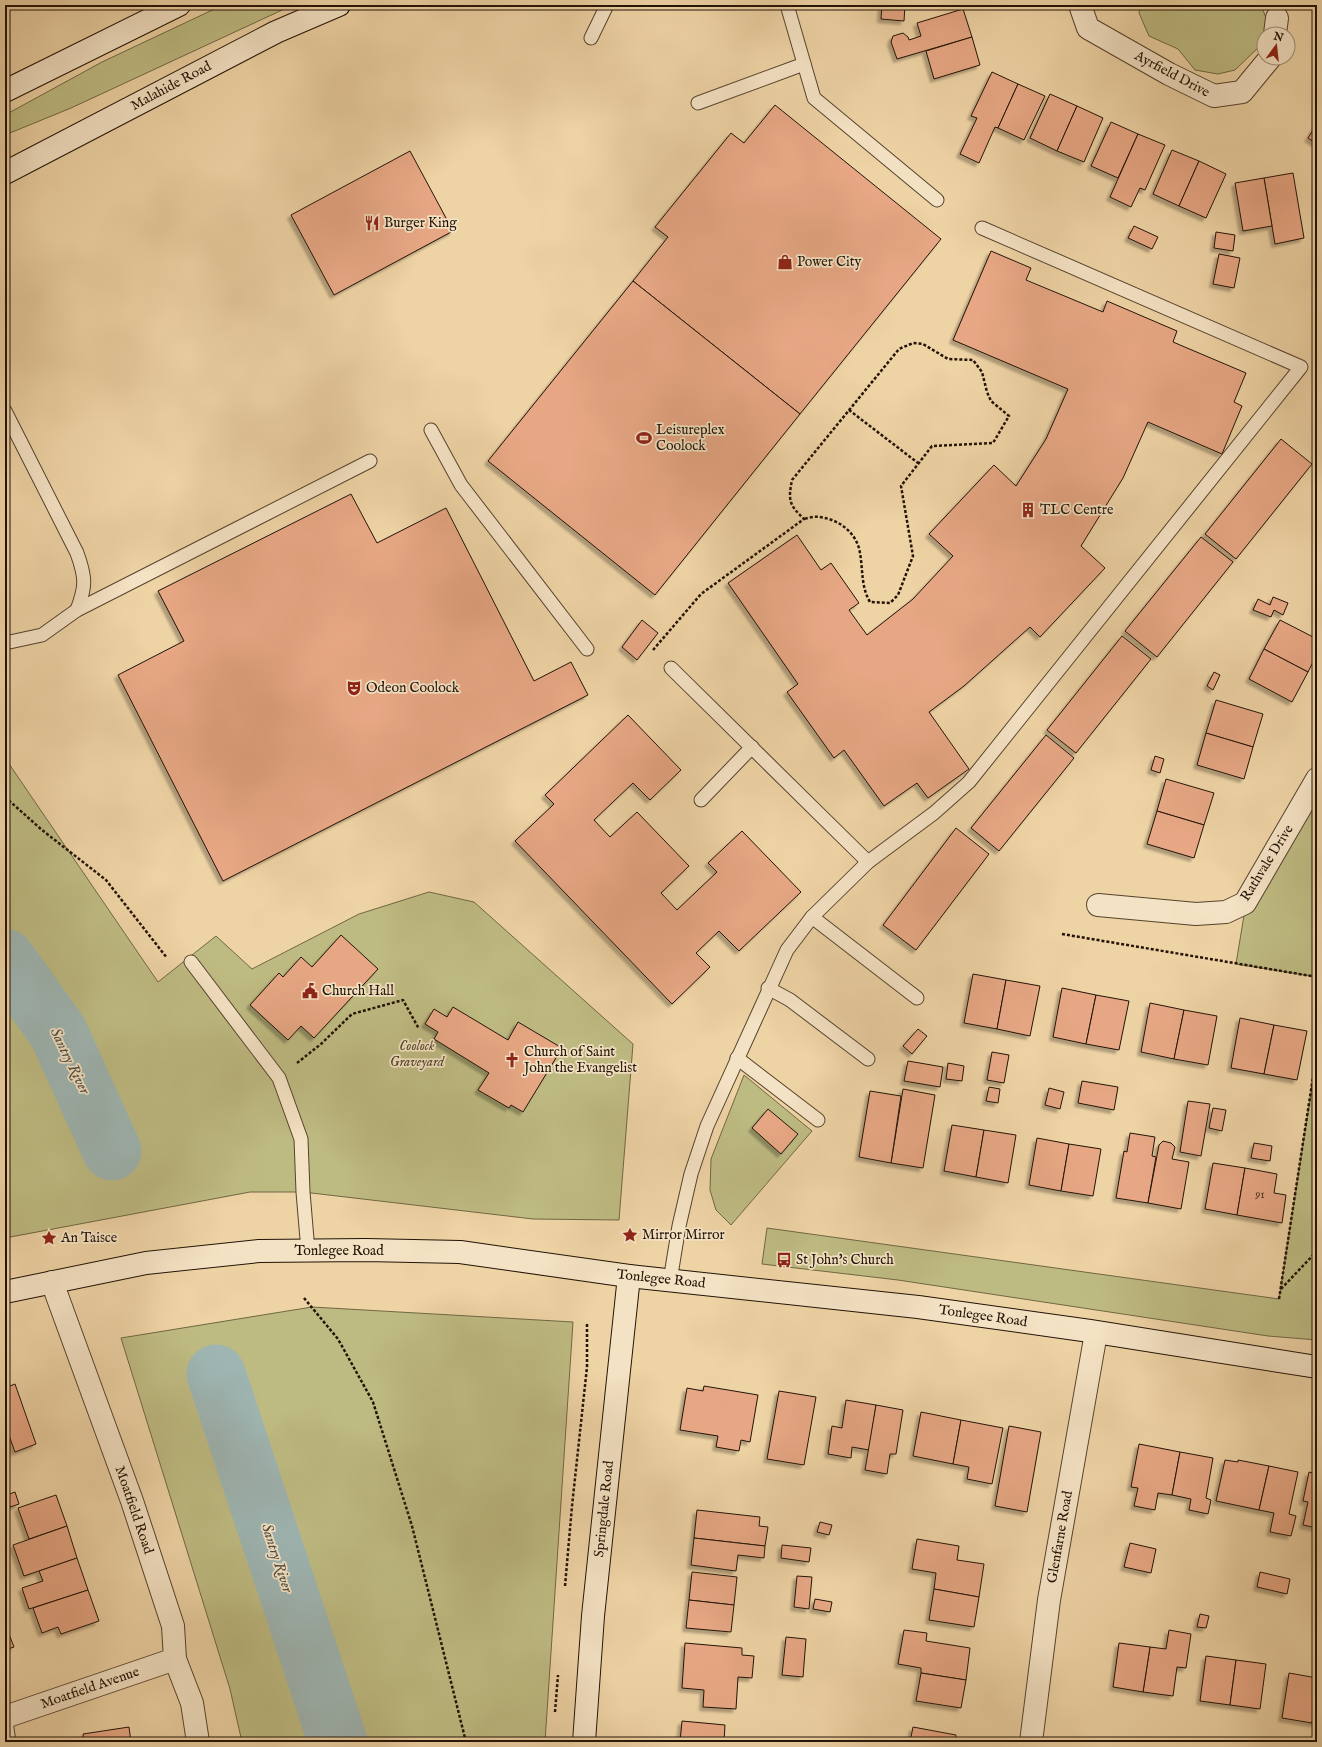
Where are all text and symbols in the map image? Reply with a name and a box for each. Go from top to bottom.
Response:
north arrow [1256,26,1296,66]
text: N [1271,29,1285,45]
street label: Ayrfield Drive [1130,46,1213,102]
street label: Malahide Road [128,57,215,115]
restaurant icon: Burger King [363,214,381,232]
place label: Burger King [384,214,457,232]
shop icon: Power City [776,253,794,271]
place label: Power City [797,253,861,271]
place label: Leisureplex Coolock [656,421,725,455]
sports icon: Leisureplex Coolock [635,429,653,447]
building icon: TLC Centre [1019,501,1037,519]
place label: TLC Centre [1040,501,1114,519]
theatre icon: Odeon Coolock [345,679,363,697]
place label: Odeon Coolock [366,679,460,697]
street label: Rathvale Drive [1236,821,1298,905]
public building icon: Church Hall [301,982,319,1000]
place label: Church Hall [322,982,394,1000]
water label: Santry River [46,1025,95,1098]
park label: Coolock Graveyard [390,1037,446,1071]
place label: Church of Saint John the Evangelist [522,1043,637,1077]
church icon: Church of Saint John the Evangelist [503,1051,521,1069]
house number: 91 [1254,1187,1265,1202]
place icon: Mirror Mirror [621,1226,639,1244]
place label: Mirror Mirror [642,1226,725,1244]
place icon: An Taisce [40,1229,58,1247]
place label: An Taisce [60,1229,118,1247]
street label: Tonlegee Road [294,1242,384,1260]
bus stop icon: St John's Church [775,1251,793,1269]
place label: St John's Church [796,1251,894,1269]
street label: Tonlegee Road [616,1265,707,1293]
street label: Tonlegee Road [938,1301,1029,1331]
street label: Springdale Road [590,1459,618,1558]
street label: Moatfield Road [111,1464,158,1557]
street label: Glenfarne Road [1043,1489,1077,1585]
water label: Santry River [257,1521,297,1596]
street label: Moatfield Avenue [38,1663,142,1713]

